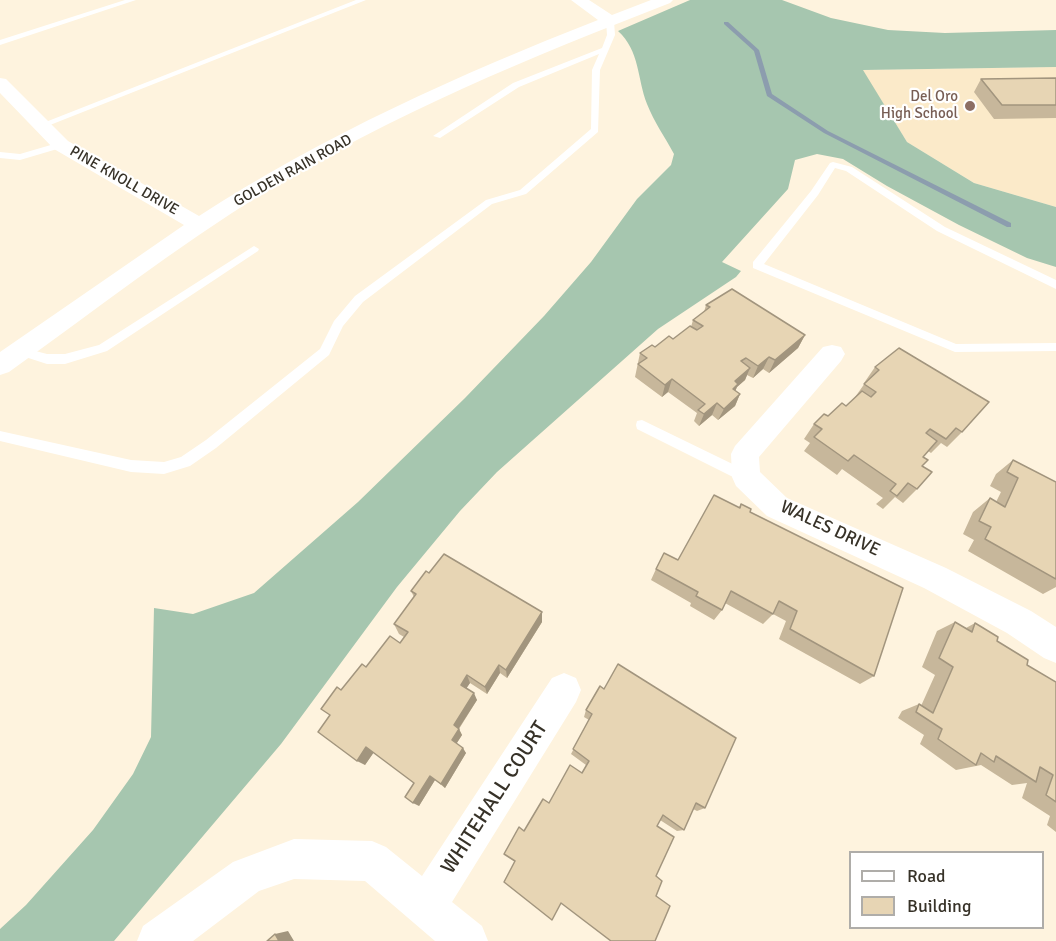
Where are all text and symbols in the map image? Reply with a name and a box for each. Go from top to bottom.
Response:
place label: Del Oro High School [881,88,958,123]
marker: Del Oro High School [963,99,977,113]
street label: GOLDEN RAIN ROAD [231,131,355,211]
street label: PINE KNOLL DRIVE [66,143,182,219]
street label: WALES DRIVE [777,497,883,561]
street label: WHITEHALL COURT [436,717,554,879]
legend [849,851,1044,929]
text: Road [907,865,946,887]
text: Building [907,895,971,917]

